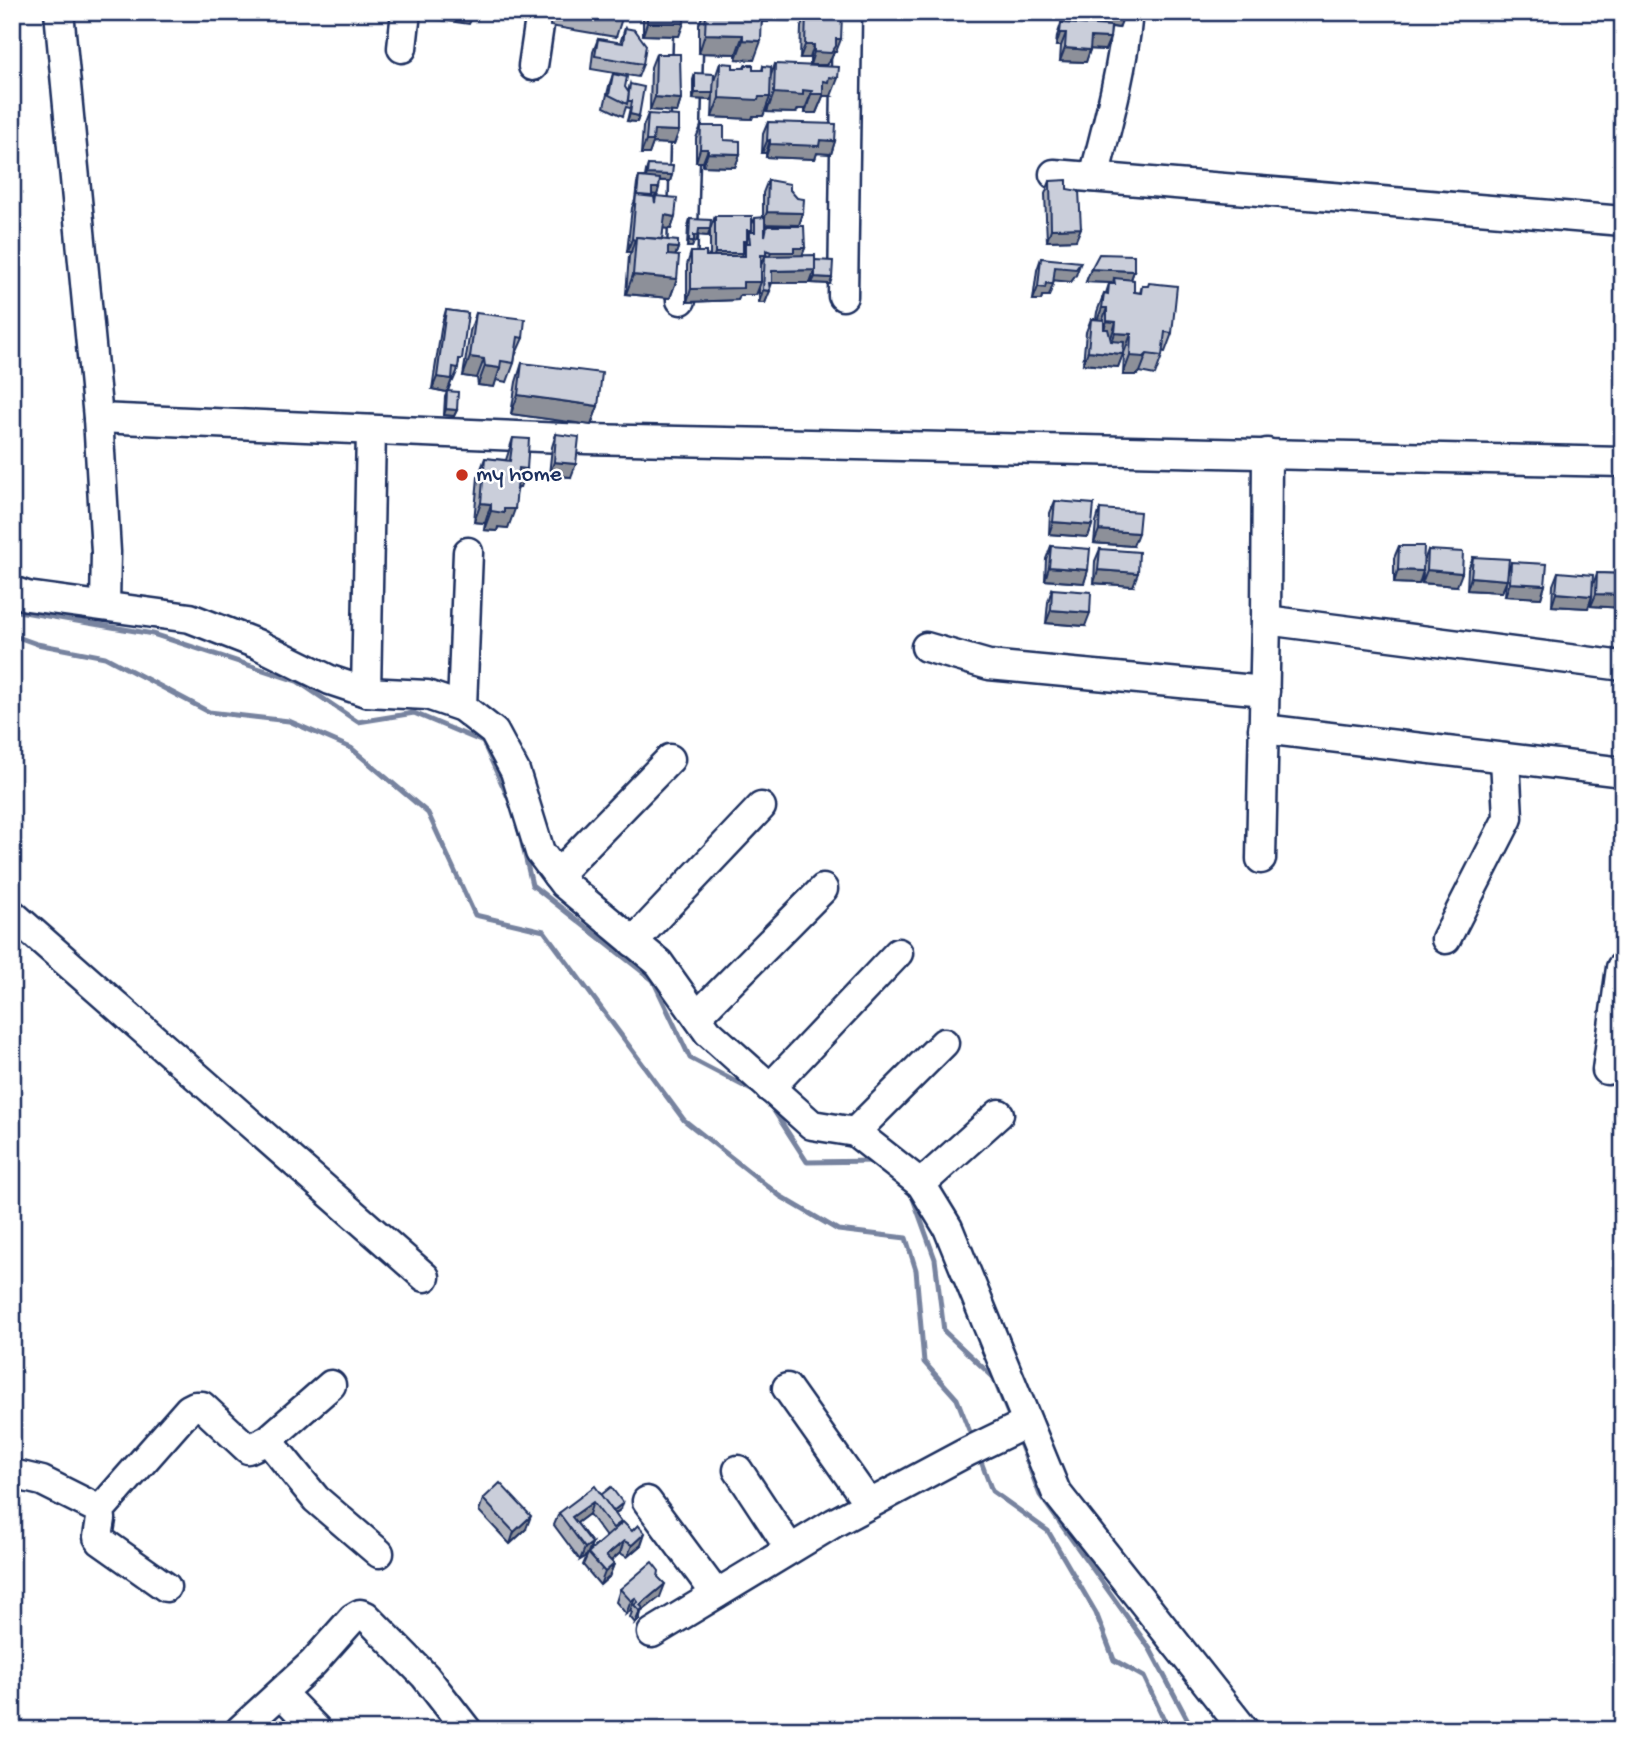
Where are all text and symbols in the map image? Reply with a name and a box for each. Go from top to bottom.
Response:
place label: my home [476,462,563,489]
marker: my home [454,467,470,483]

